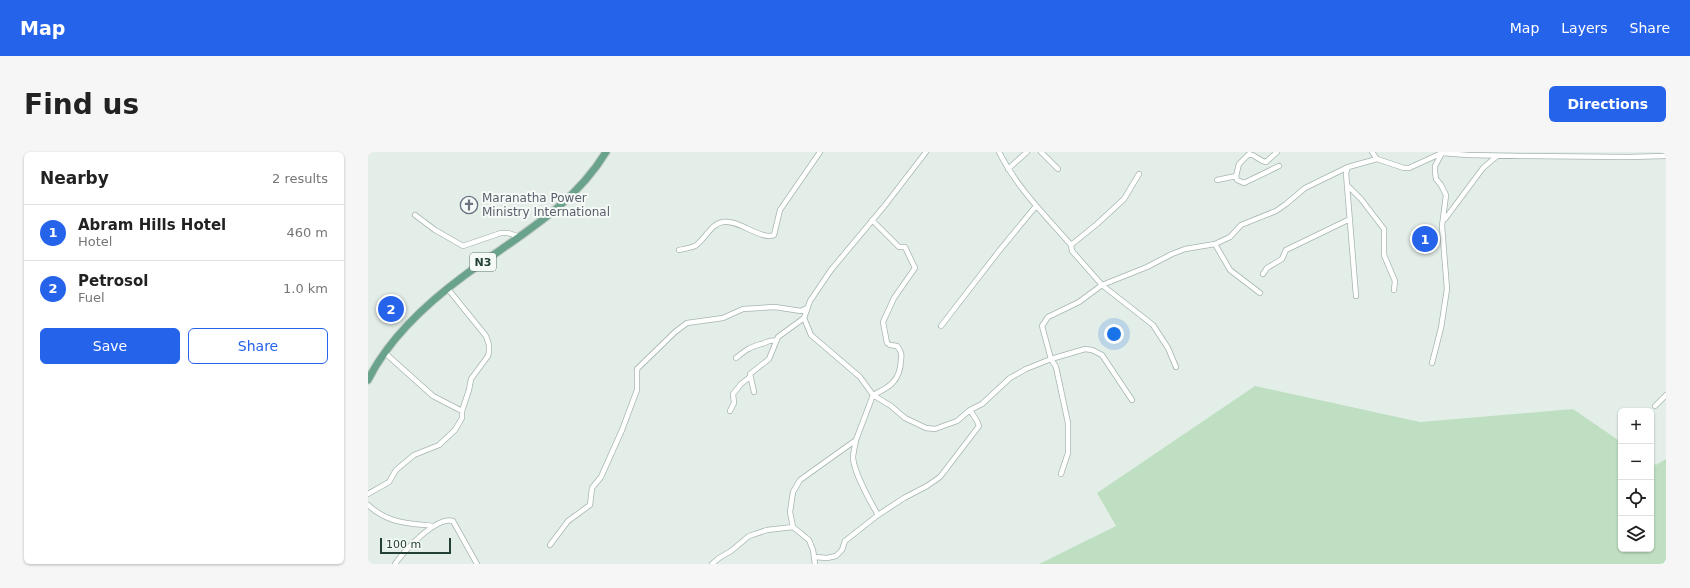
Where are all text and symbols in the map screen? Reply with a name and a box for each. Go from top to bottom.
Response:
text: Map [20,17,65,39]
text: Map [1510,20,1539,36]
text: Layers [1561,20,1608,36]
text: Share [1630,20,1670,36]
button: Directions [1549,86,1666,122]
text: Find us [24,88,139,121]
text: Nearby [40,168,109,188]
text: 2 results [272,171,328,186]
place label: Maranatha Power Ministry International [482,191,610,219]
church icon: Maranatha Power Ministry International [459,195,479,215]
text: Abram Hills Hotel [78,216,226,234]
pin: 1 [1412,224,1438,254]
text: 1 [48,225,58,240]
text: 460 m [286,225,328,240]
text: Hotel [78,234,112,249]
road number: N3 [470,253,496,271]
text: Petrosol [78,272,148,290]
text: 2 [48,281,58,296]
text: 1.0 km [283,281,328,296]
text: Fuel [78,290,105,305]
pin: 2 [378,294,404,324]
your location [1104,324,1124,344]
button: Save [40,328,180,364]
button: Share [188,328,328,364]
map controls [1618,408,1654,552]
button: + [1618,408,1654,444]
button: − [1618,444,1654,480]
button: locate [1618,480,1654,516]
button: layers [1618,516,1654,552]
scale bar [380,536,451,555]
text: 100 m [386,538,421,551]

